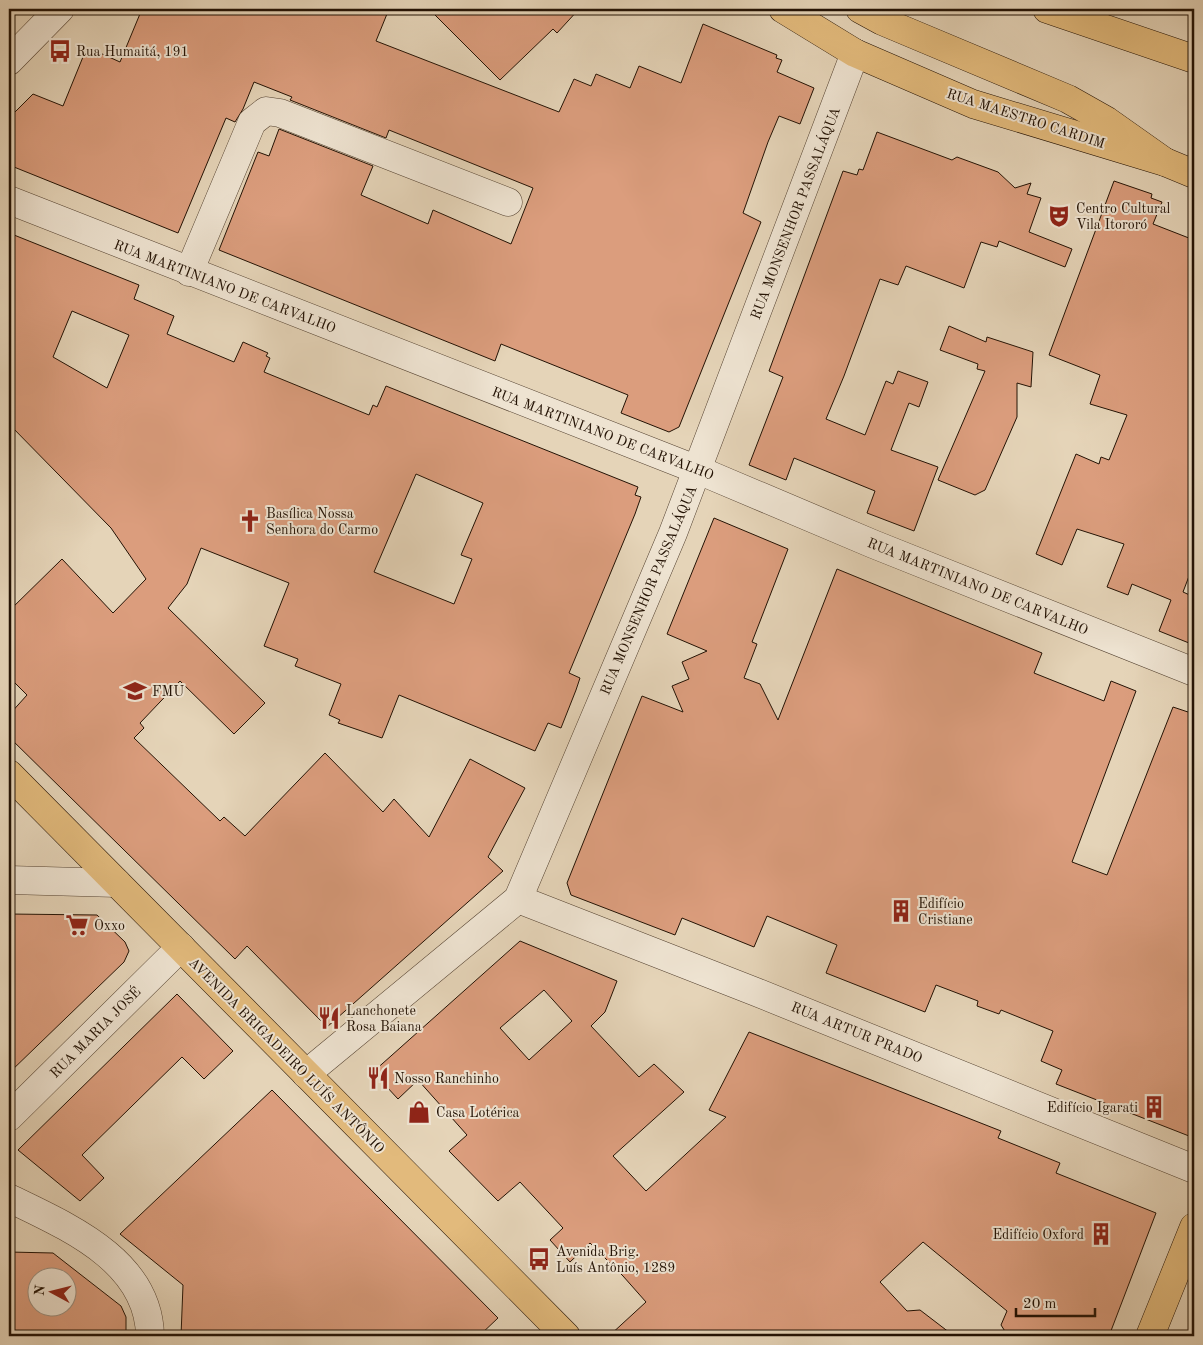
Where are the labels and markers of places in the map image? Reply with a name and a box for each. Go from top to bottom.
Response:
bus stop icon: Rua Humaitá, 191 [47,38,73,64]
place label: Rua Humaitá, 191 [76,45,189,59]
place label: Centro Cultural Vila Itororó [1076,202,1171,232]
theatre icon: Centro Cultural Vila Itororó [1046,203,1072,229]
place label: Basílica Nossa Senhora do Carmo [266,507,378,537]
church icon: Basílica Nossa Senhora do Carmo [237,508,263,534]
school or university icon: FMU [122,678,148,704]
place label: FMU [152,685,184,699]
place label: Edifício Cristiane [918,897,973,927]
building icon: Edifício Cristiane [888,898,914,924]
supermarket icon: Oxxo [64,912,90,938]
place label: Oxxo [94,919,125,933]
place label: Lanchonete Rosa Baiana [346,1004,422,1034]
restaurant icon: Lanchonete Rosa Baiana [316,1005,342,1031]
restaurant icon: Nosso Ranchinho [365,1065,391,1091]
place label: Nosso Ranchinho [394,1072,499,1086]
building icon: Edifício Igarati [1141,1094,1167,1120]
shop icon: Casa Lotérica [406,1099,432,1125]
place label: Edifício Igarati [1047,1101,1138,1115]
place label: Casa Lotérica [436,1106,519,1120]
building icon: Edifício Oxford [1088,1221,1114,1247]
place label: Edifício Oxford [992,1228,1084,1242]
place label: Avenida Brig. Luís Antônio, 1289 [556,1245,675,1275]
bus stop icon: Avenida Brig. Luís Antônio, 1289 [526,1246,552,1272]

